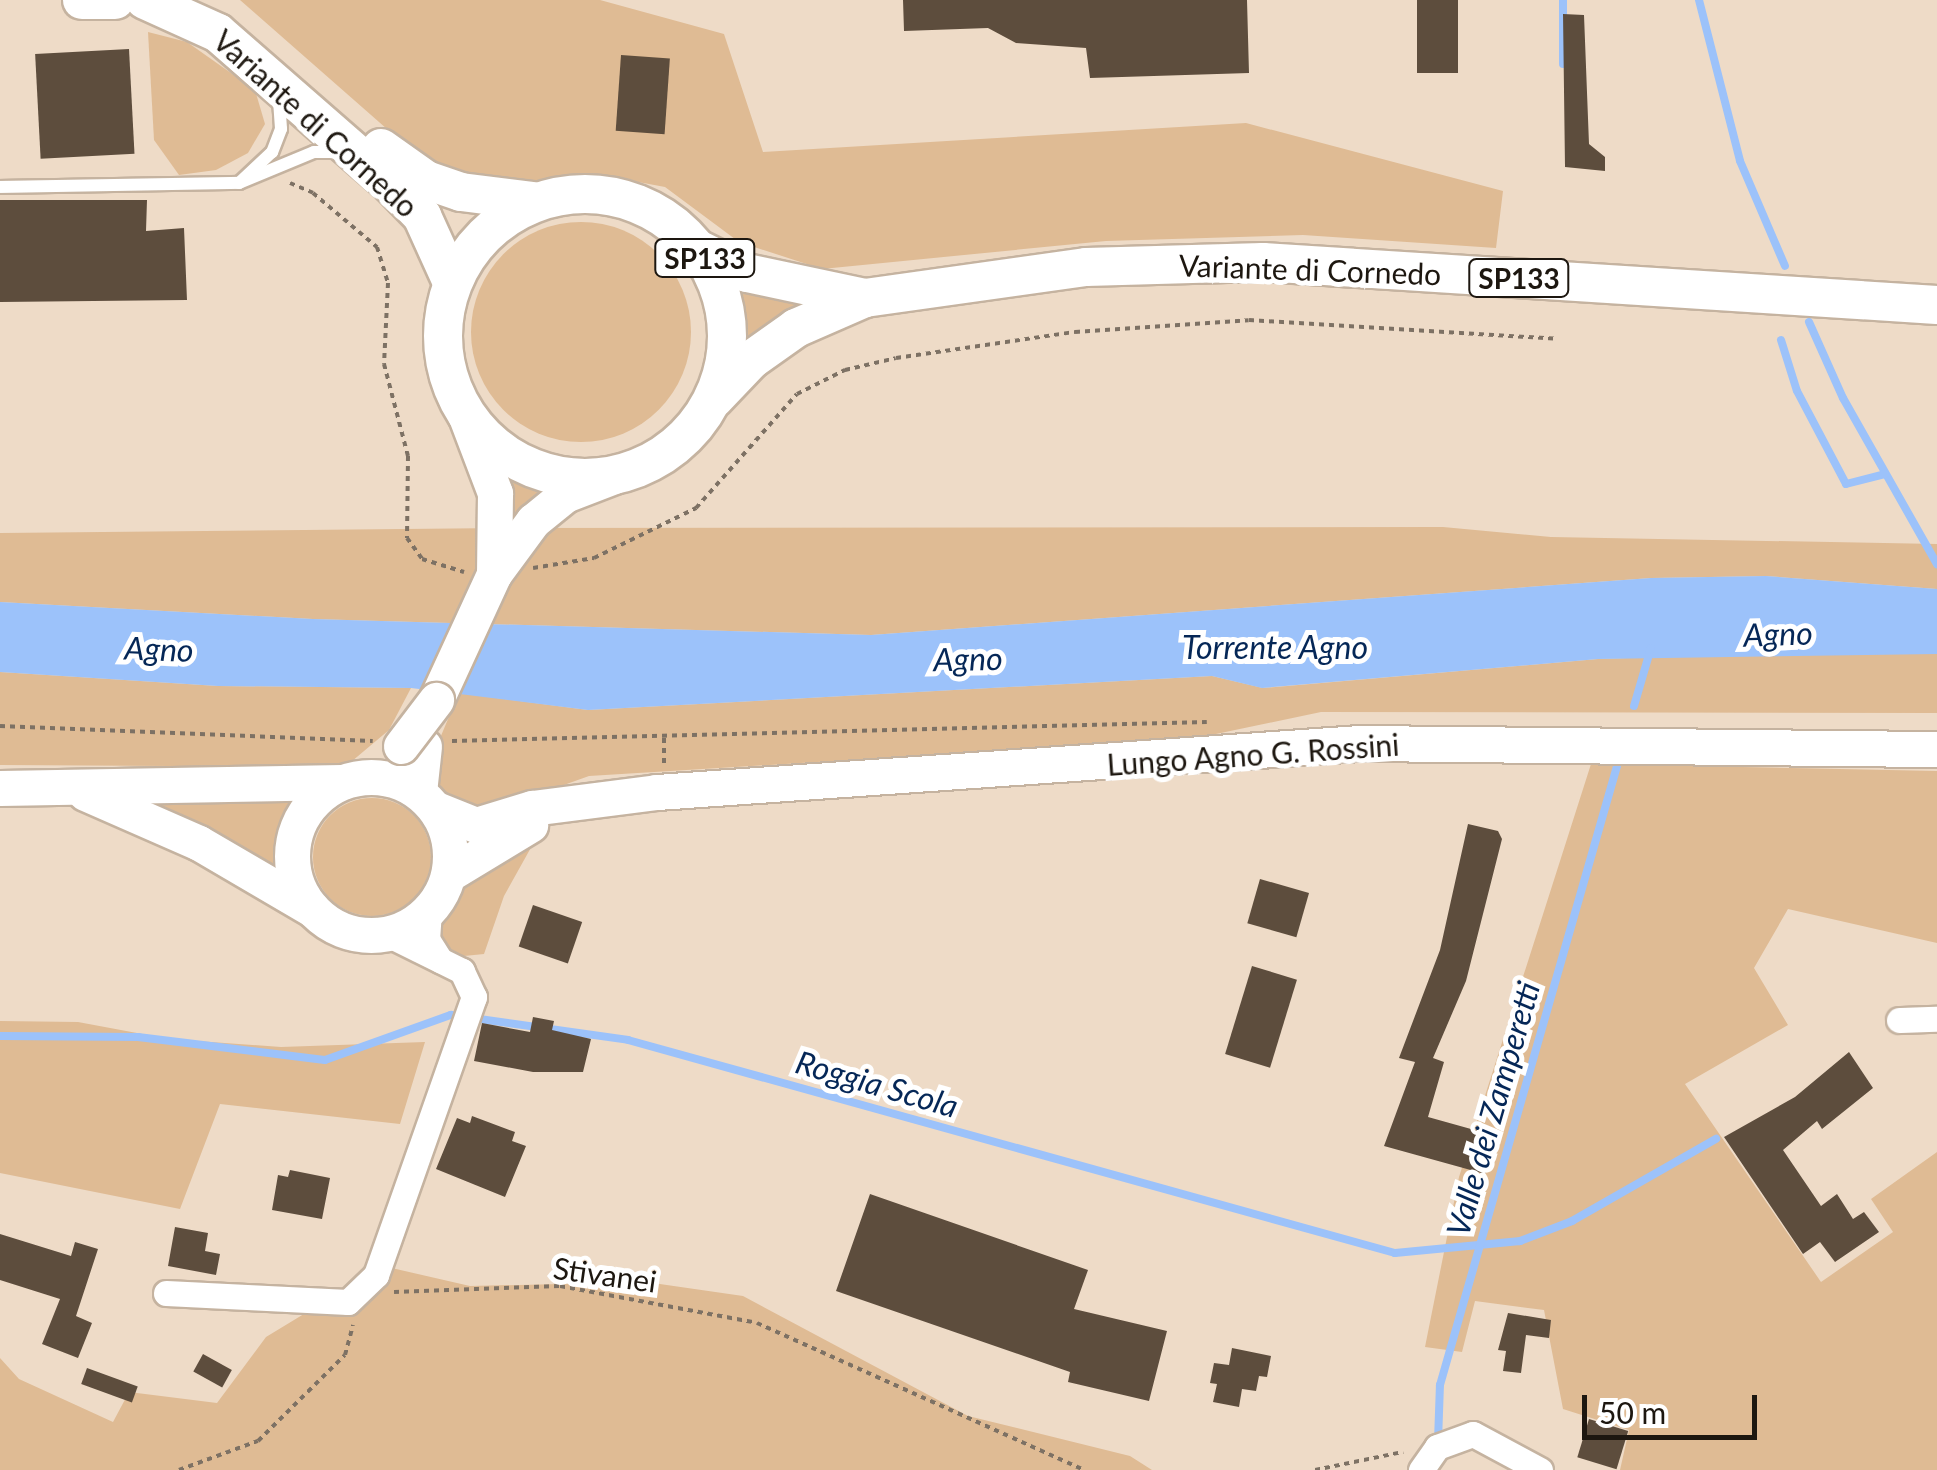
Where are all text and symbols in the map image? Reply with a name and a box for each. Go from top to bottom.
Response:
street label: Variante di Cornedo [206,22,426,224]
road number: SP133 [652,235,758,281]
street label: Variante di Cornedo [1178,246,1442,292]
road number: SP133 [1466,255,1572,301]
water label: Agno [1743,614,1813,654]
water label: Torrente Agno [1181,628,1369,666]
water label: Agno [124,629,194,669]
water label: Agno [933,639,1003,679]
street label: Lungo Agno G. Rossini [1105,726,1401,782]
water label: Valle dei Zamperetti [1438,977,1548,1241]
water label: Roggia Scola [791,1043,963,1125]
street label: Stivanei [551,1249,659,1299]
scale bar [1587,1375,1762,1437]
text: 50 m [1599,1394,1666,1430]

